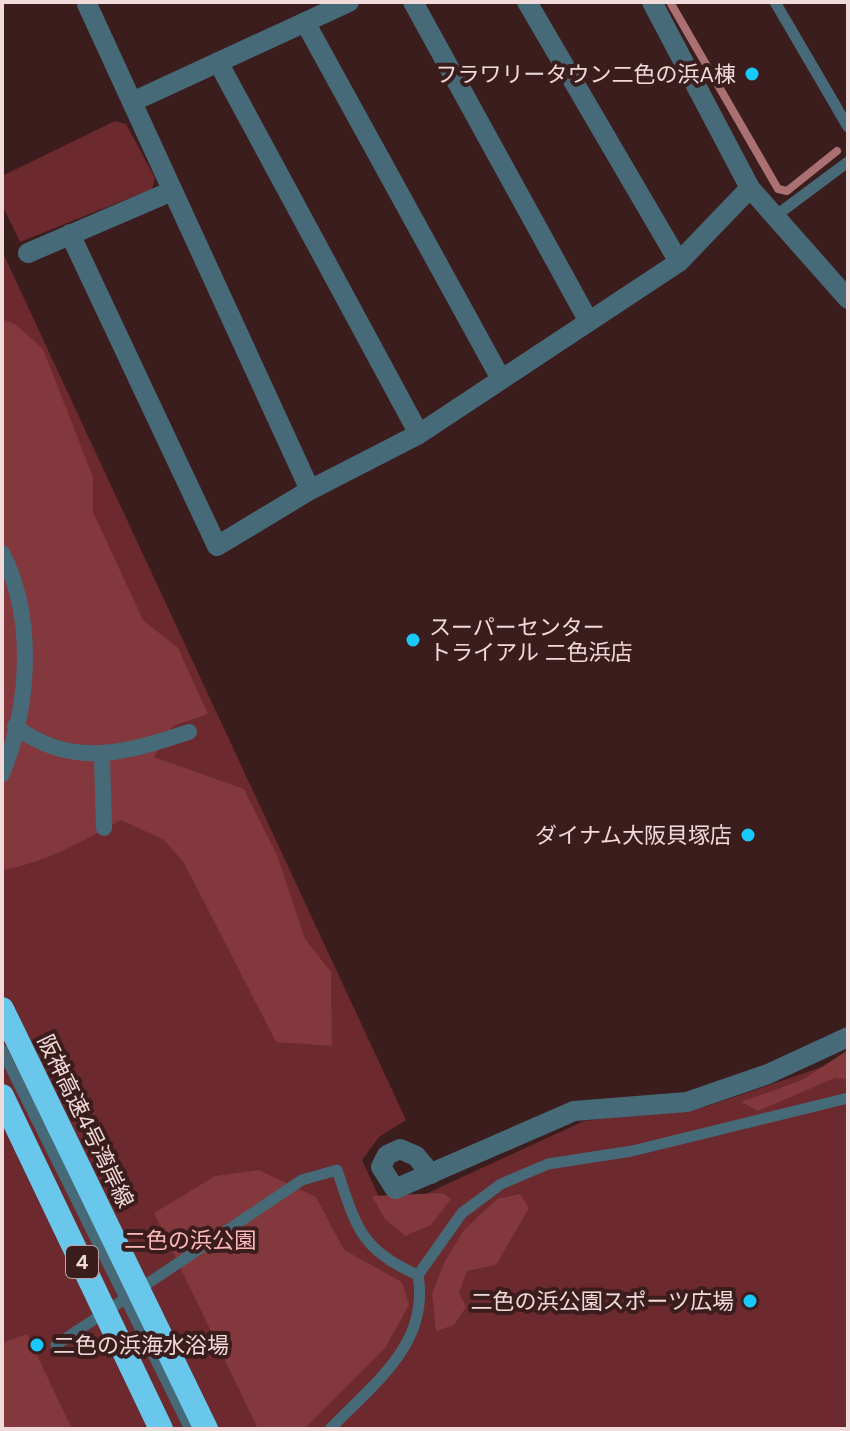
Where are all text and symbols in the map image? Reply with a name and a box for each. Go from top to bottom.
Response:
place label: フラワリータウン二色の浜A棟 [435,60,736,89]
marker: フラワリータウン二色の浜A棟 [743,65,761,83]
place label: スーパーセンター トライアル 二色浜店 [429,613,633,667]
marker: スーパーセンター トライアル 二色浜店 [404,631,422,649]
place label: ダイナム大阪貝塚店 [535,821,732,850]
marker: ダイナム大阪貝塚店 [739,826,757,844]
street label: 阪神高速4号湾岸線 [31,1030,140,1213]
park label: 二色の浜公園 [124,1226,256,1255]
road number: 4 [66,1246,98,1278]
place label: 二色の浜公園スポーツ広場 [470,1287,734,1316]
marker: 二色の浜公園スポーツ広場 [741,1292,759,1310]
place label: 二色の浜海水浴場 [53,1331,229,1360]
marker: 二色の浜海水浴場 [28,1336,46,1354]

